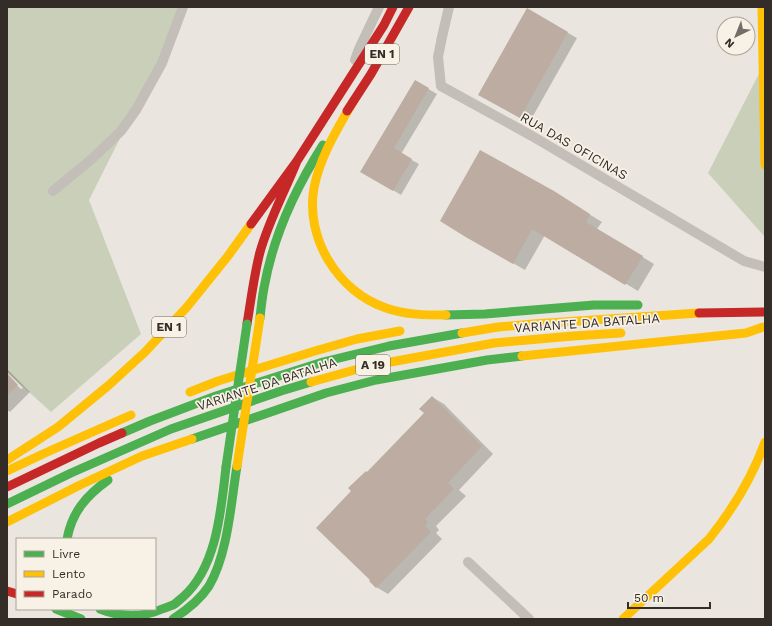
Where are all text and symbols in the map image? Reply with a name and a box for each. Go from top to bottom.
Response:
north arrow [716,16,756,56]
text: N [722,35,737,50]
road number: EN 1 [365,44,399,64]
street label: RUA DAS OFICINAS [518,109,630,183]
street label: VARIANTE DA BATALHA [514,310,661,336]
road number: EN 1 [152,317,186,337]
street label: VARIANTE DA BATALHA [195,354,339,414]
road number: A 19 [356,355,390,375]
legend [16,538,156,610]
text: Livre [52,547,80,561]
text: Lento [52,567,86,581]
scale bar [628,584,710,610]
text: Parado [52,587,92,601]
text: 50 m [634,591,664,605]

